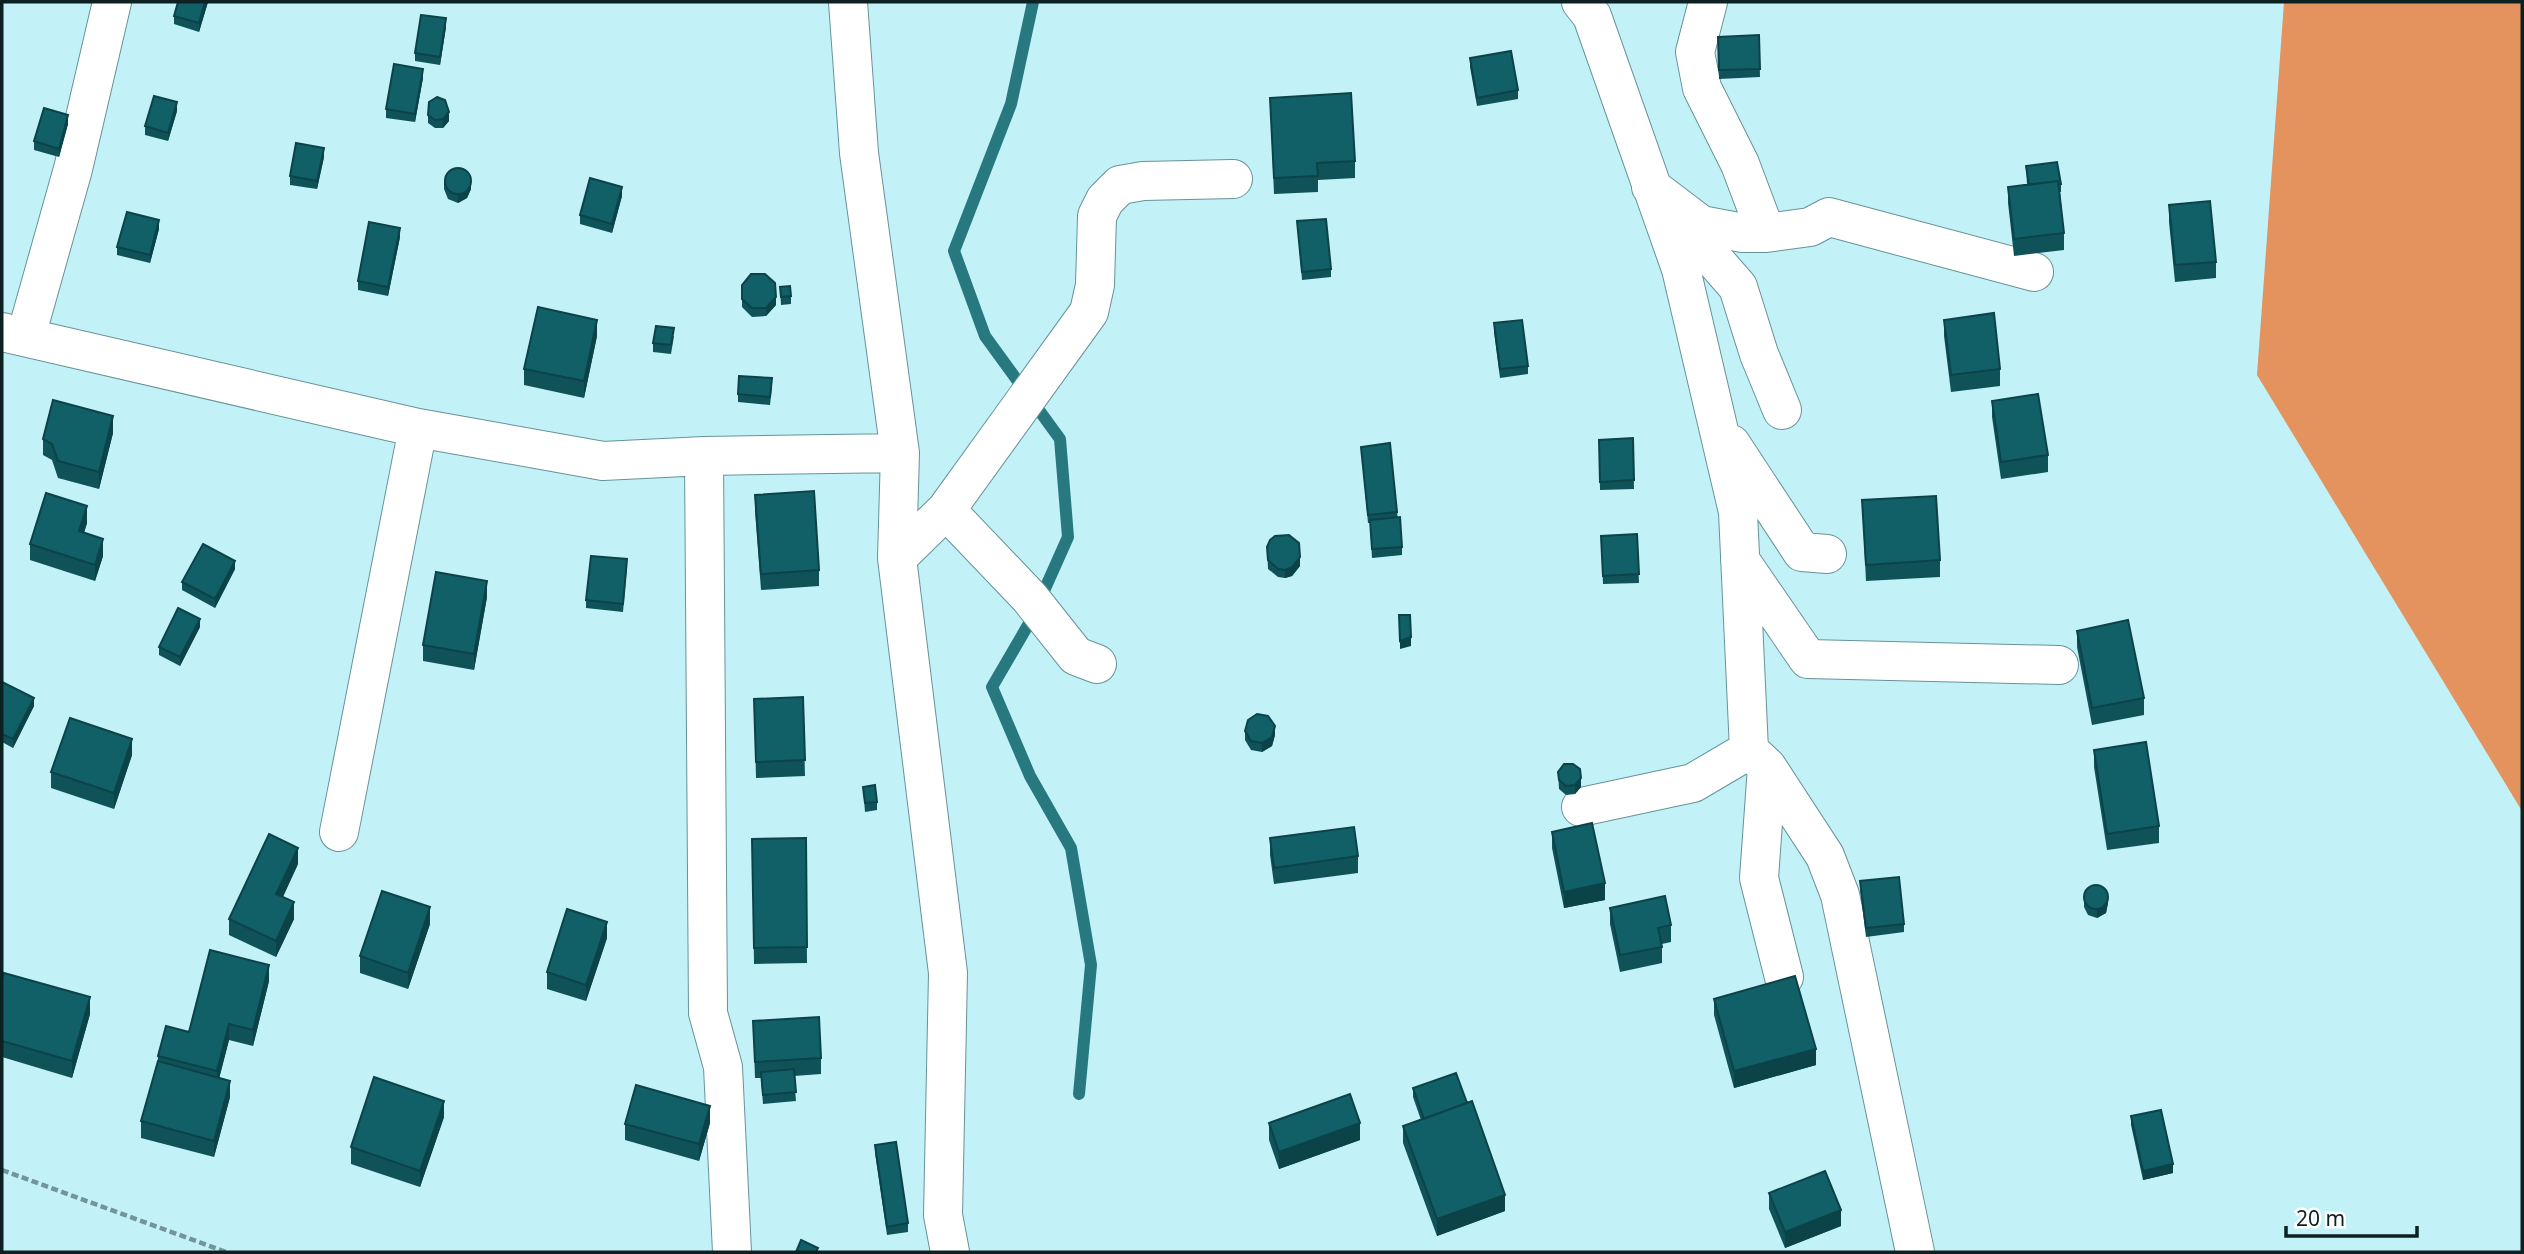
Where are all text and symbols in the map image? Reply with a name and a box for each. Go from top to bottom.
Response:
scale bar [2286,1194,2417,1238]
text: 20 m [2296,1204,2345,1232]

